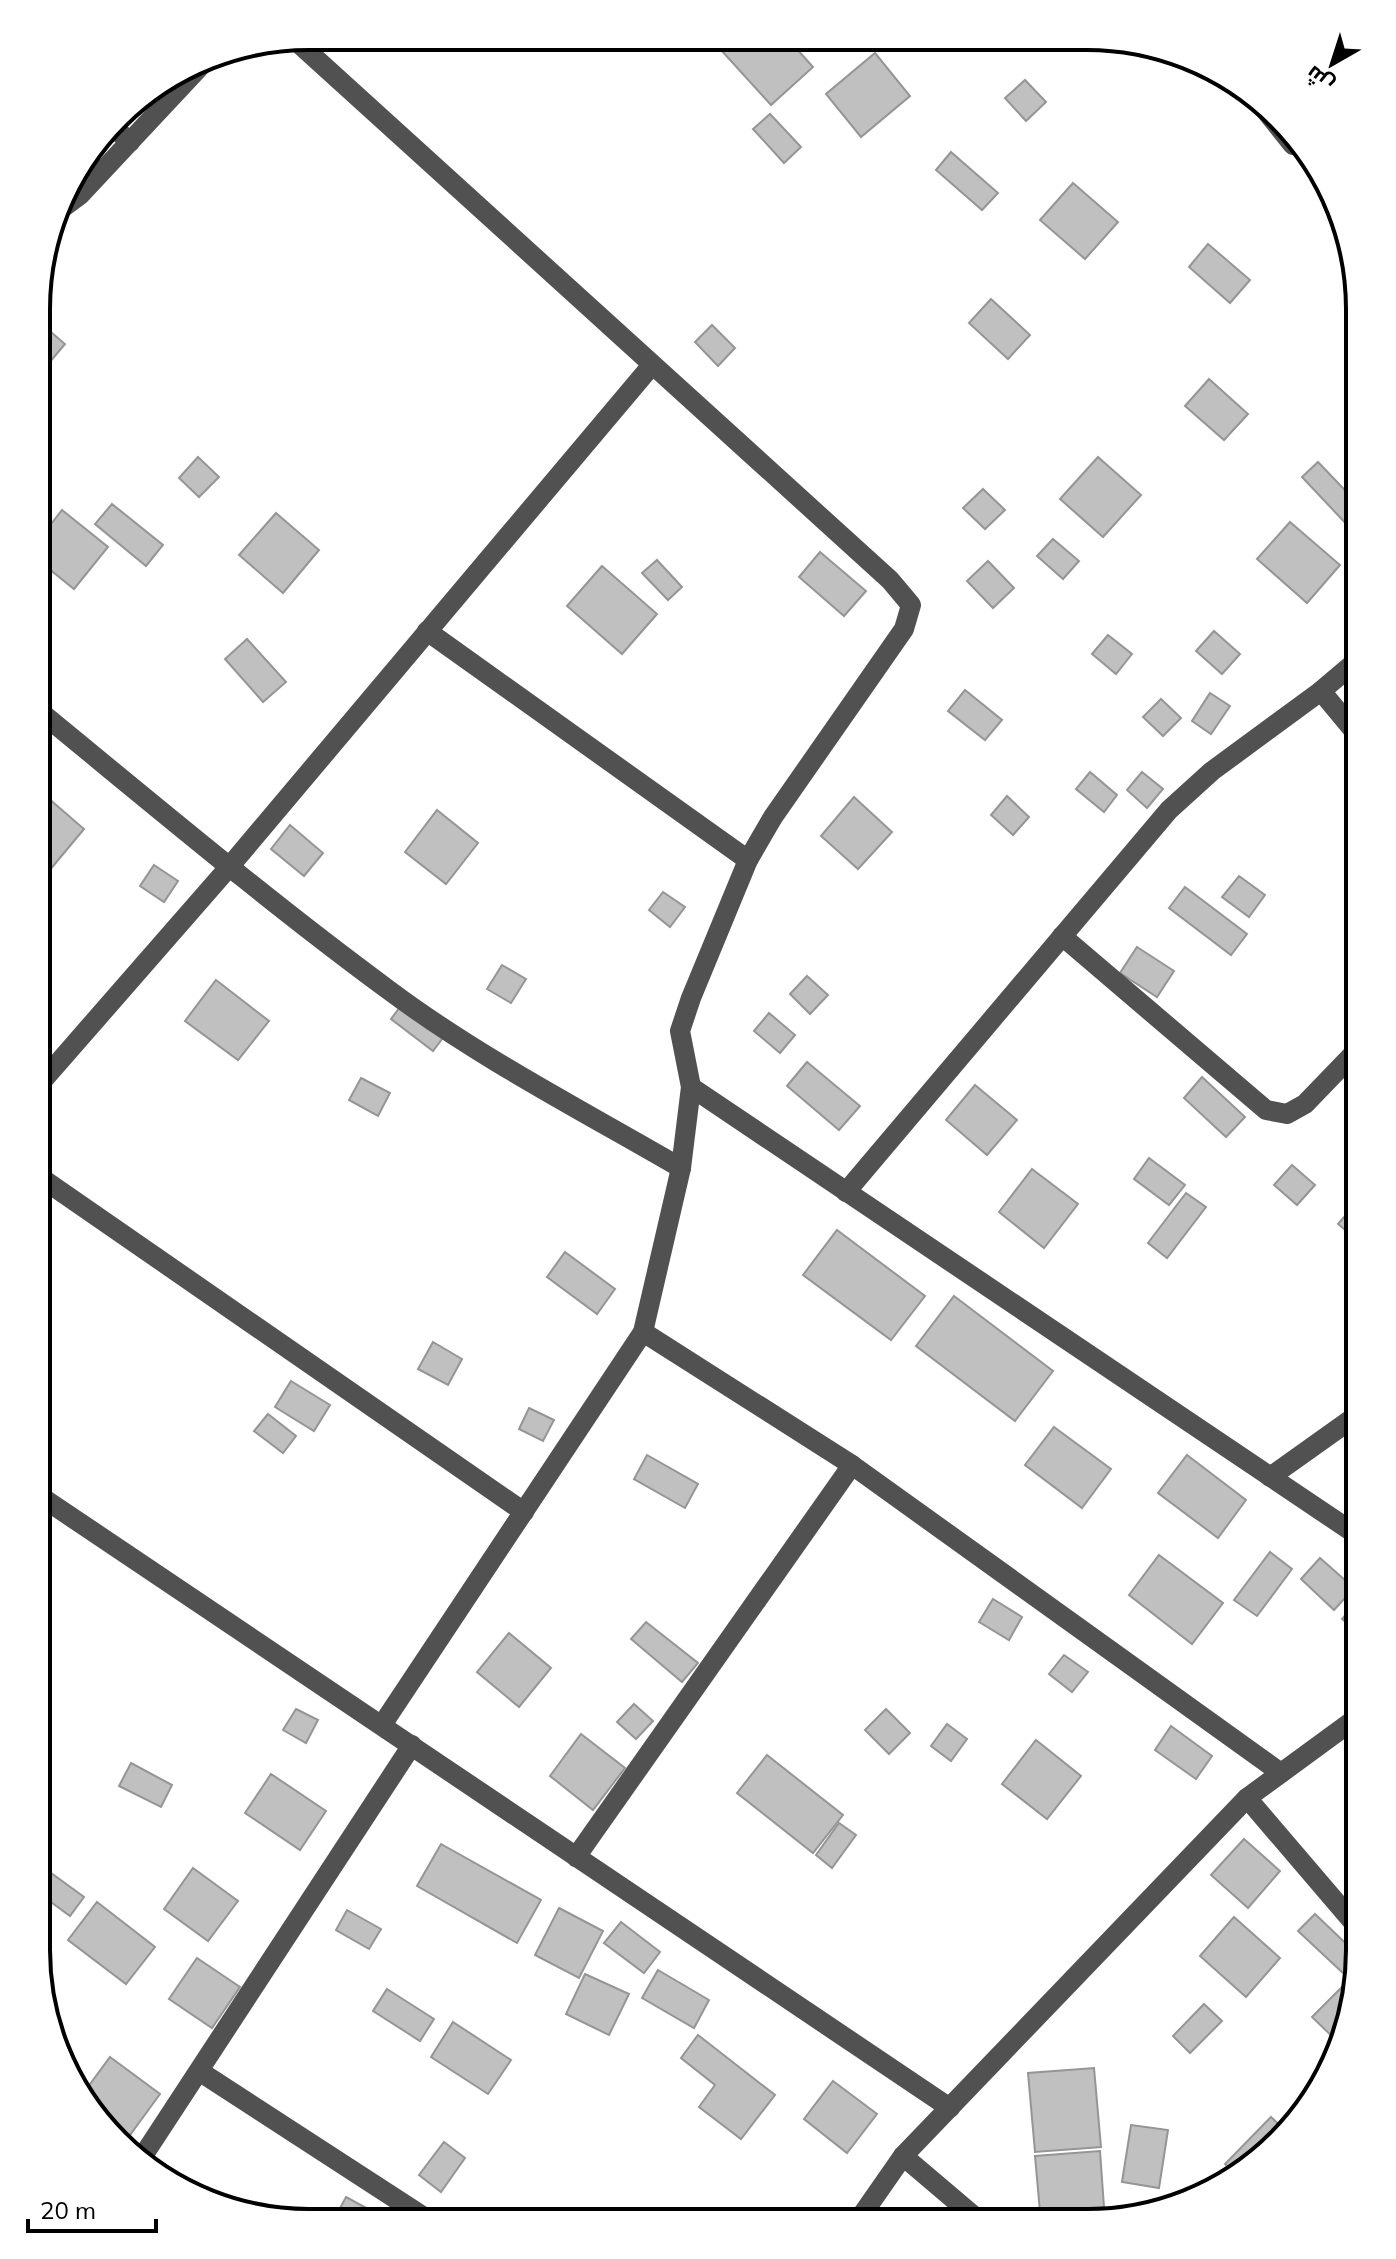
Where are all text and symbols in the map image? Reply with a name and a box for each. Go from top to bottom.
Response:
north arrow [1292,24,1372,104]
text: ش [1300,60,1339,99]
scale bar [28,2183,156,2233]
text: 20 m [40,2195,96,2225]

